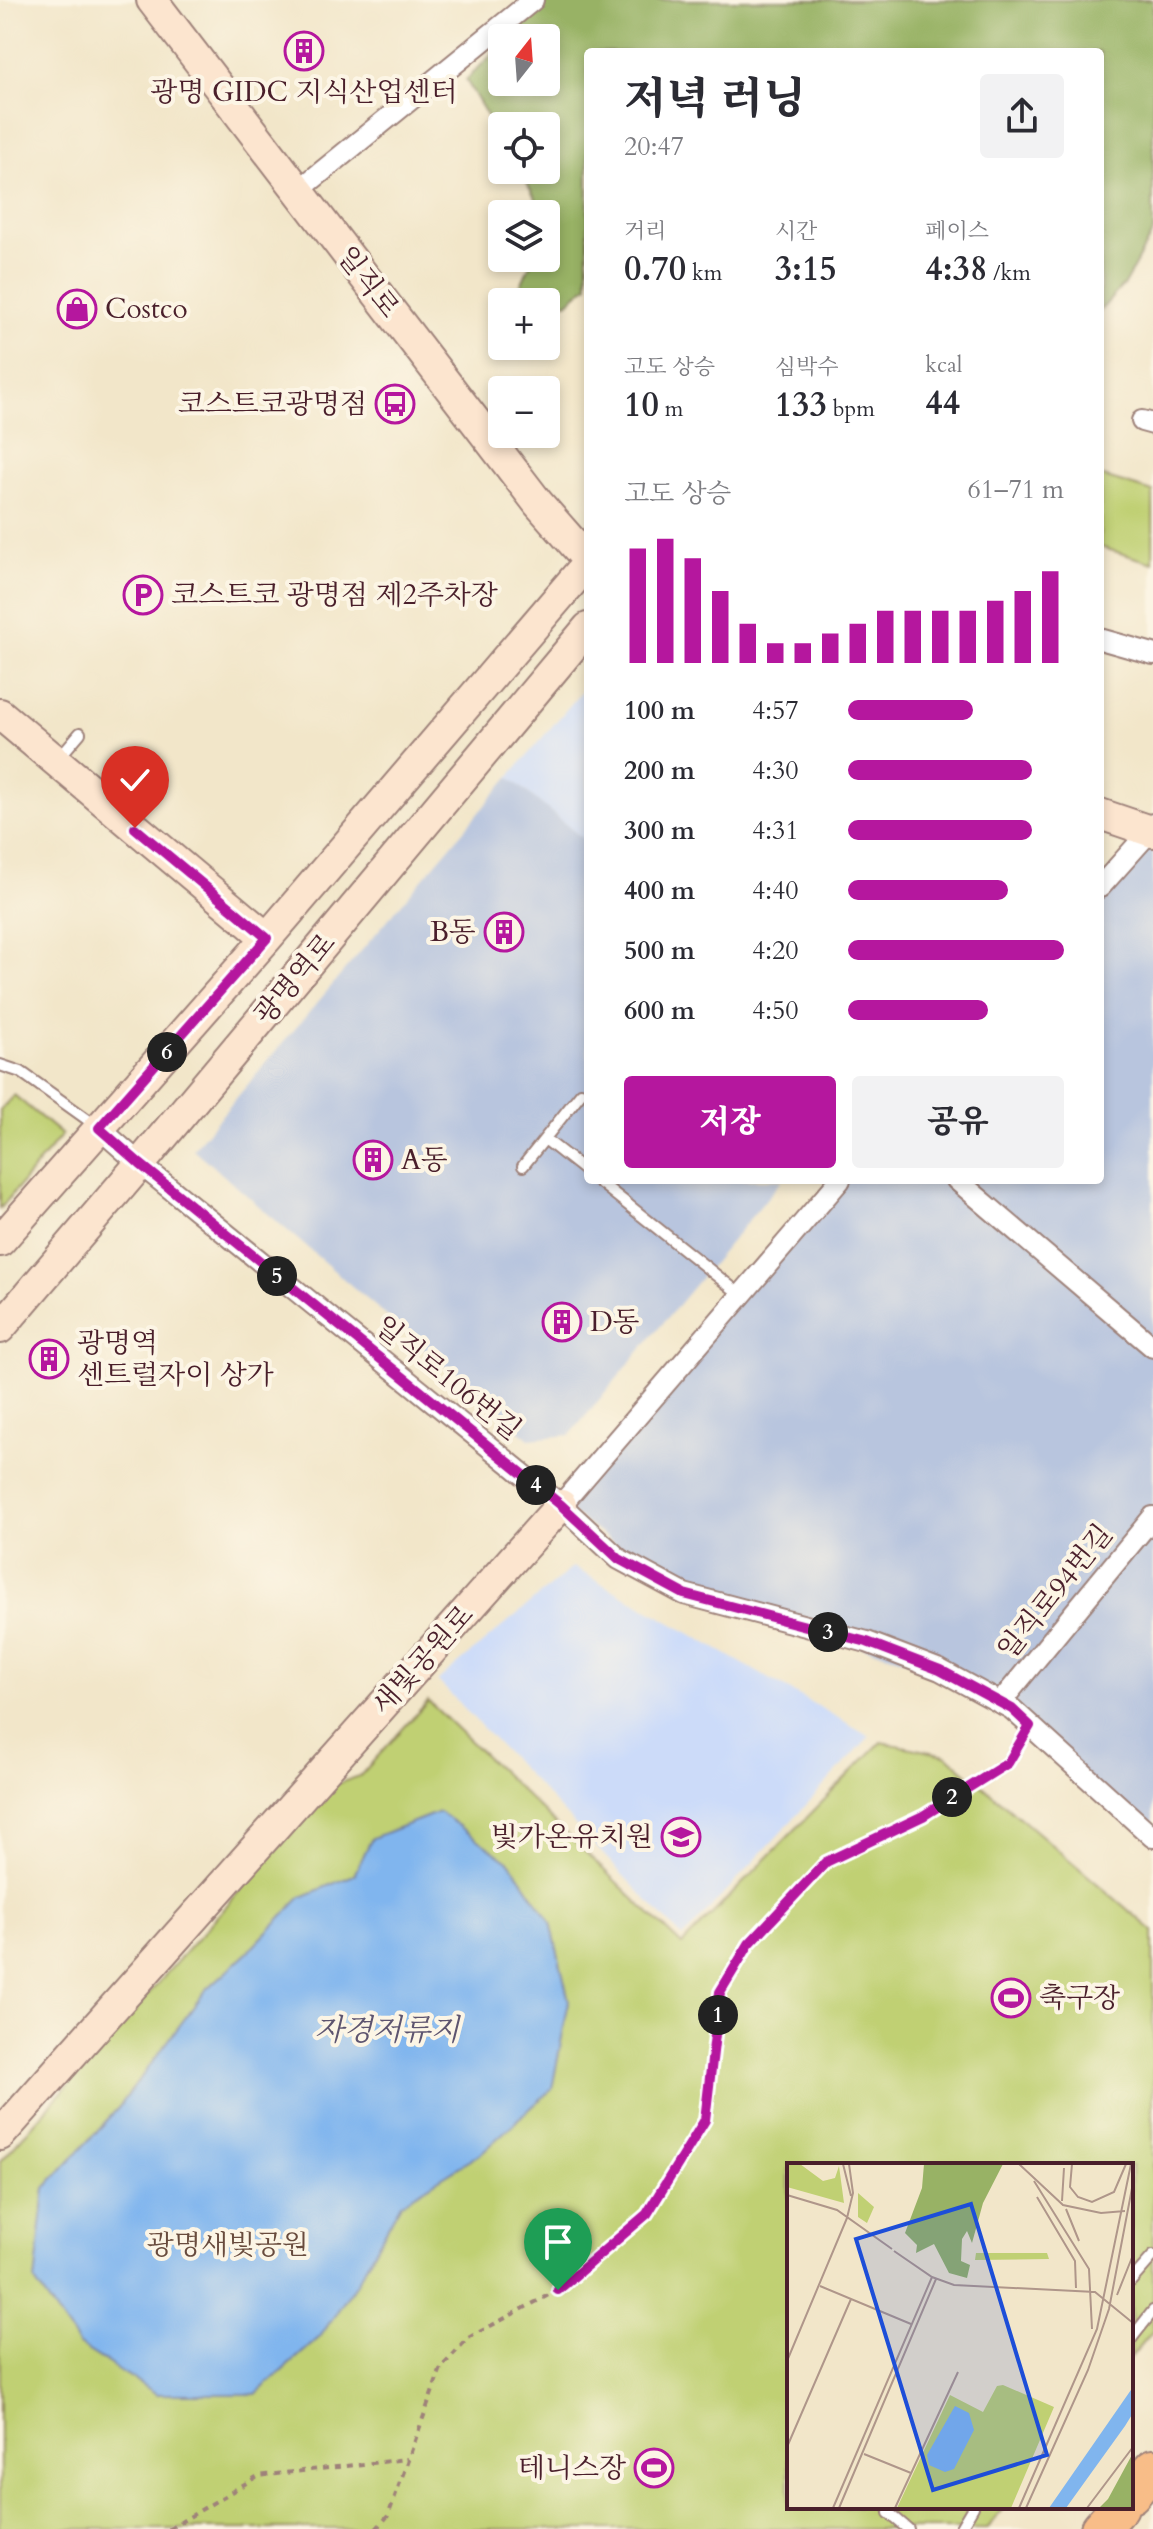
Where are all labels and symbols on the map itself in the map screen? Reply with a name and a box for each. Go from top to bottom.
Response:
north arrow [488,24,560,96]
building icon: 광명 GIDC 지식산업센터 [283,30,325,72]
place label: 광명 GIDC 지식산업센터 [150,73,458,111]
street label: 일직로 [328,238,408,326]
shop icon: Costco [56,288,98,330]
place label: Costco [105,290,188,328]
bus stop icon: 코스트코광명점 [374,383,416,425]
place label: 코스트코광명점 [178,385,367,423]
parking icon: 코스트코 광명점 제2주차장 [122,574,164,616]
place label: 코스트코 광명점 제2주차장 [171,576,498,614]
pin [101,746,169,828]
building icon: B동 [483,911,525,953]
place label: B동 [430,913,476,951]
street label: 광명역로 [246,925,344,1033]
pin: 6 [147,1032,187,1072]
building icon: A동 [352,1139,394,1181]
place label: A동 [401,1141,448,1179]
pin: 5 [257,1256,297,1296]
building icon: D동 [541,1301,583,1343]
place label: D동 [590,1303,640,1341]
street label: 일직로106번길 [367,1307,529,1449]
place label: 광명역 센트럴자이 상가 [77,1324,274,1394]
building icon: 광명역 센트럴자이 상가 [28,1338,70,1380]
pin: 4 [516,1465,556,1505]
street label: 일직로94번길 [989,1516,1121,1668]
street label: 새빛공원로 [364,1597,482,1723]
pin: 3 [808,1612,848,1652]
pin: 2 [932,1777,972,1817]
school or university icon: 빛가온유치원 [660,1816,702,1858]
place label: 빛가온유치원 [491,1818,653,1856]
sports icon: 축구장 [990,1977,1032,2019]
place label: 축구장 [1039,1979,1120,2017]
pin: 1 [698,1995,738,2035]
water label: 자경저류지 [315,2010,461,2051]
inset map [787,2163,1133,2509]
pin [524,2208,592,2290]
park label: 광명새빛공원 [147,2226,309,2264]
sports icon: 테니스장 [633,2447,675,2489]
place label: 테니스장 [518,2449,626,2487]

